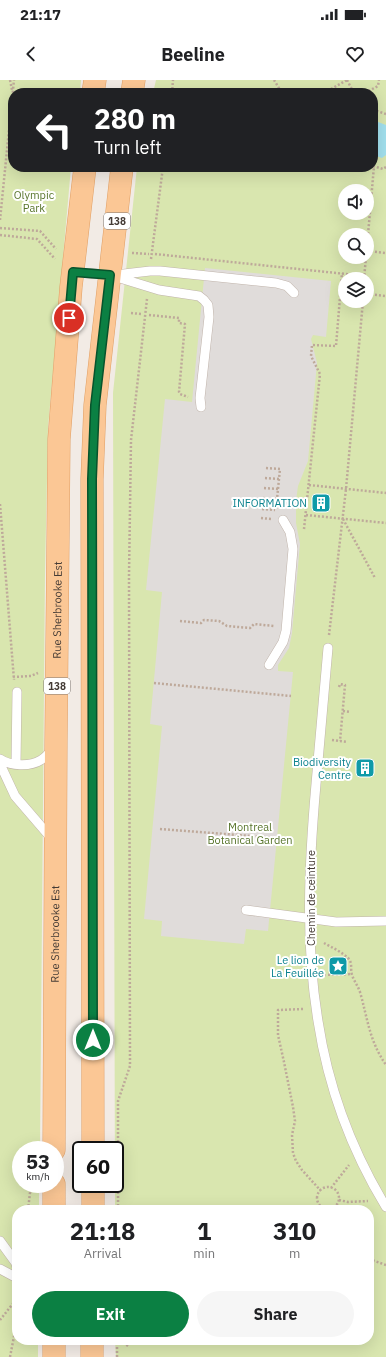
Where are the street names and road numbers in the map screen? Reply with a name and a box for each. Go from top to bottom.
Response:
road number: 138 [104,213,130,229]
street label: Rue Sherbrooke Est [50,561,65,659]
road number: 138 [44,678,70,694]
street label: Chemin de ceinture [304,850,318,946]
street label: Rue Sherbrooke Est [48,885,62,983]

